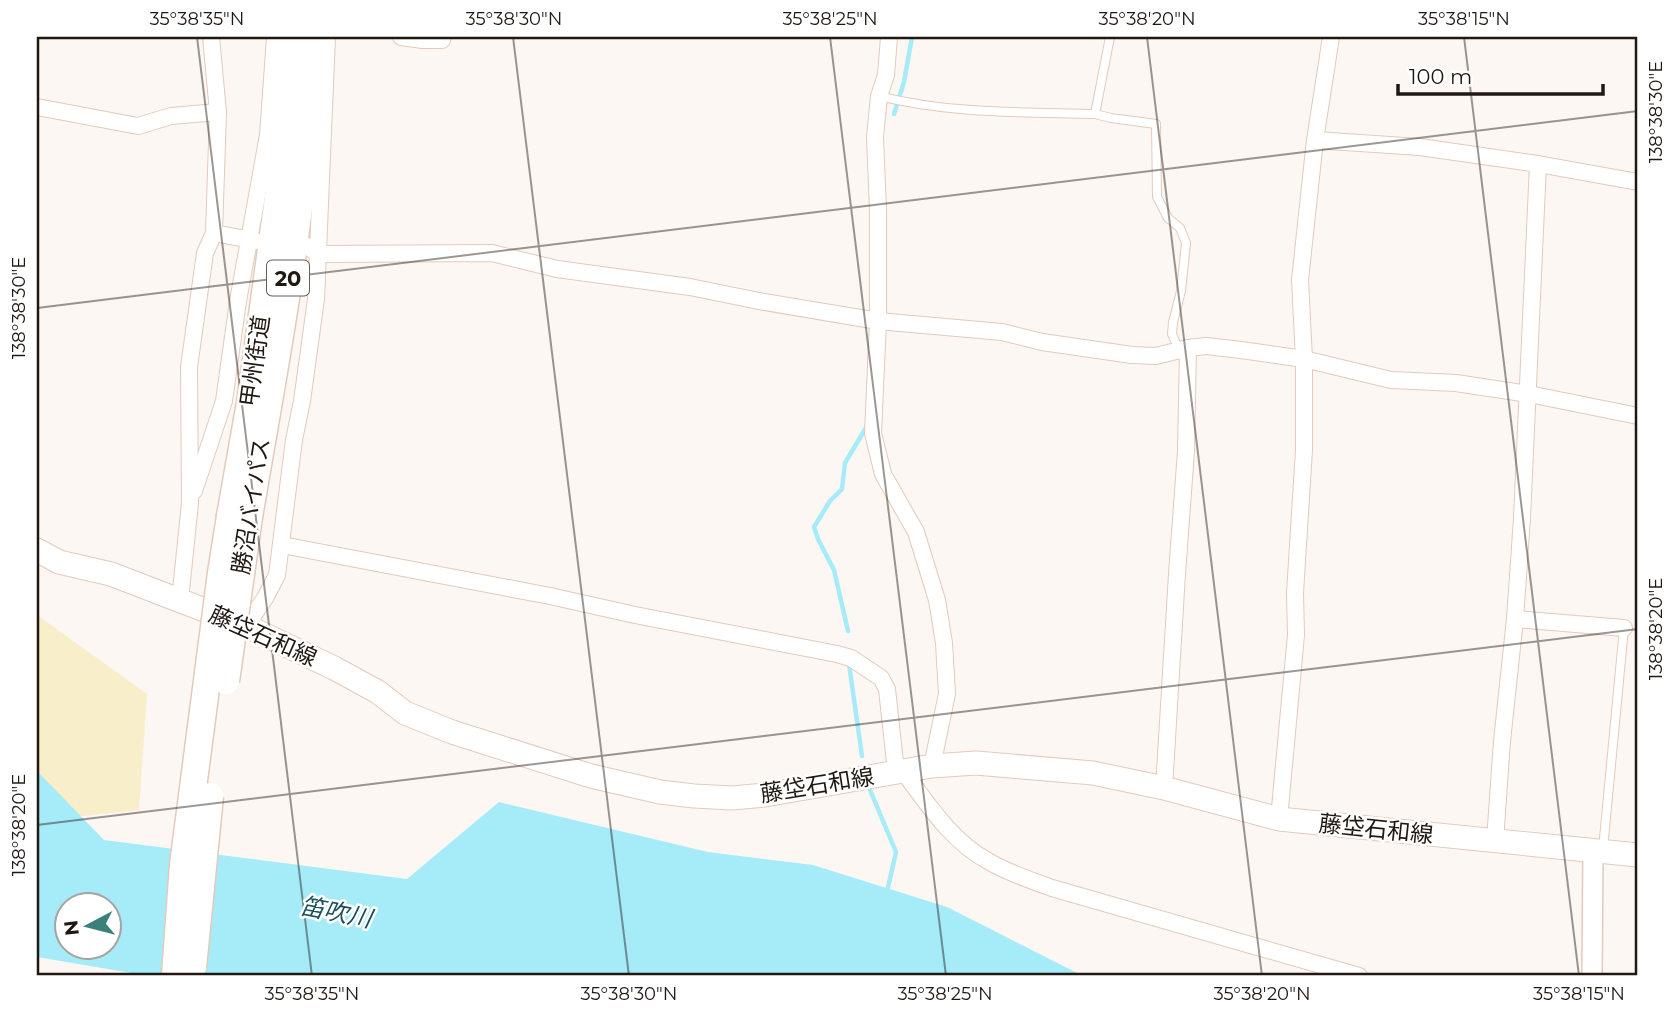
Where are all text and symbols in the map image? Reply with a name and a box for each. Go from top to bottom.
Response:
text: 35°38'35"N [150,8,244,30]
text: 35°38'30"N [466,8,562,30]
text: 35°38'25"N [782,8,878,30]
text: 35°38'20"N [1098,8,1196,30]
text: 35°38'15"N [1418,8,1510,30]
scale bar [1398,52,1603,96]
text: 138°38'30"E [1645,61,1667,163]
text: 100 m [1409,64,1472,89]
text: 138°38'30"E [8,257,30,359]
road number: 20 [267,260,309,296]
street label: 甲州街道 [235,313,275,409]
street label: 勝沼バイパス [226,436,276,576]
text: 138°38'20"E [1645,578,1667,680]
street label: 藤垈石和線 [205,600,321,672]
street label: 藤垈石和線 [758,762,876,808]
text: 138°38'20"E [8,774,30,876]
street label: 藤垈石和線 [1317,809,1435,849]
north arrow [52,890,122,960]
water label: 笛吹川 [298,891,377,934]
text: N [59,919,84,937]
text: 35°38'35"N [265,983,359,1005]
text: 35°38'30"N [581,983,677,1005]
text: 35°38'25"N [897,983,993,1005]
text: 35°38'20"N [1213,983,1311,1005]
text: 35°38'15"N [1533,983,1625,1005]

